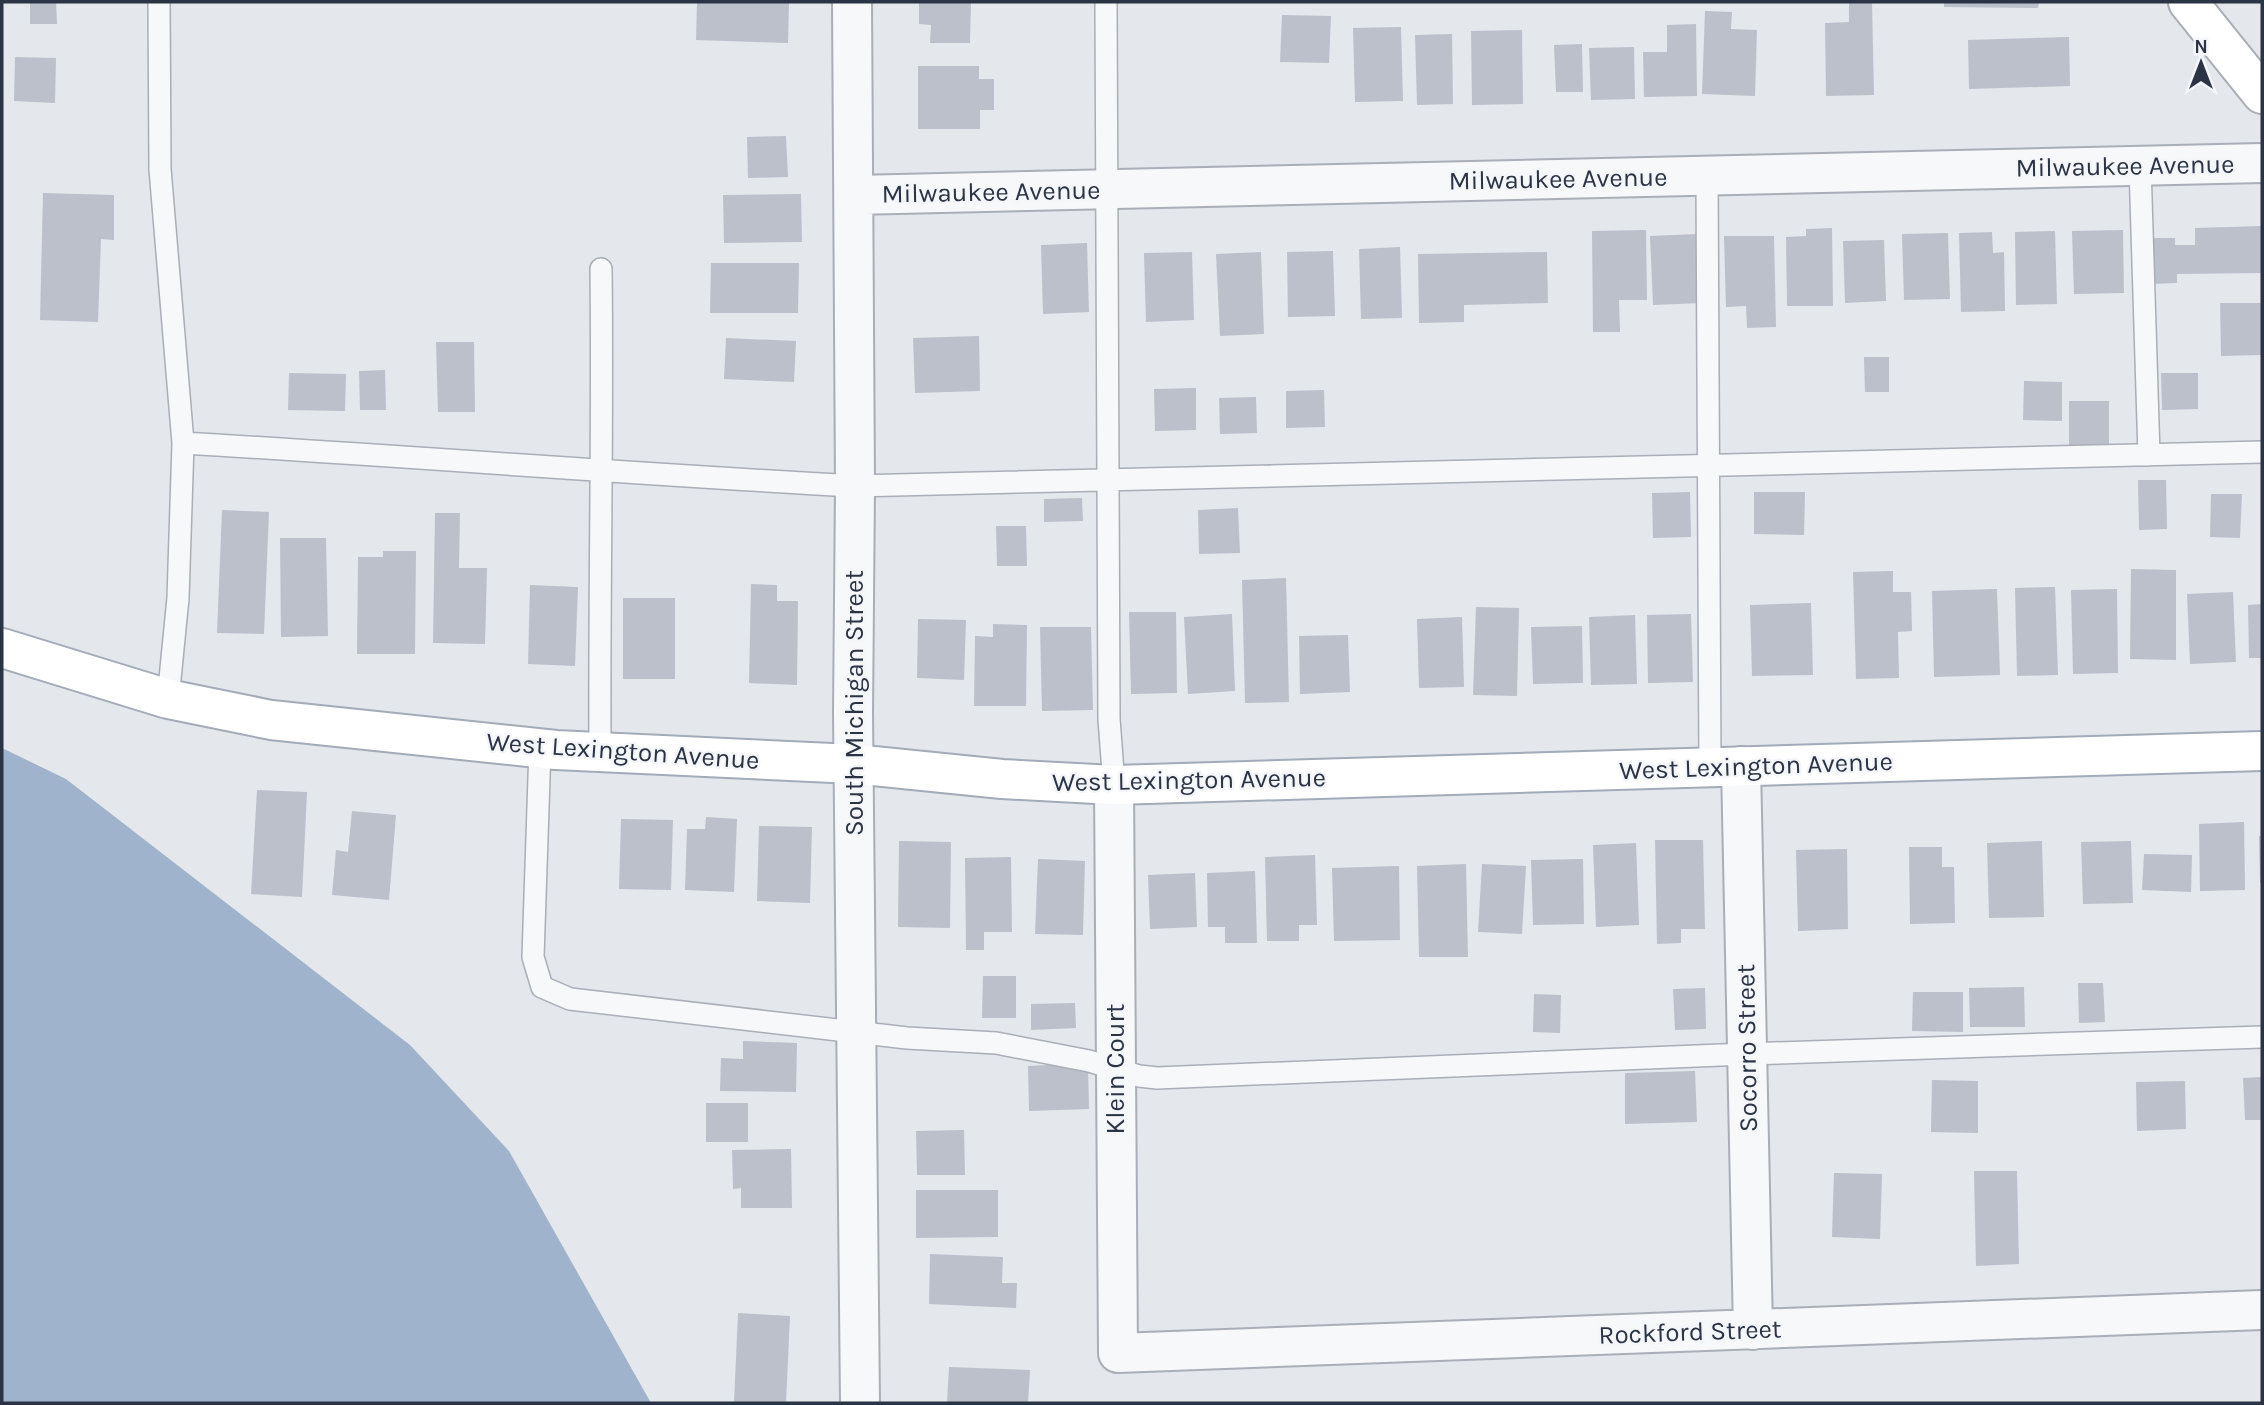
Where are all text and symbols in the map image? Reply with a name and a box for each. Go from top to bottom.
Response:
north arrow [2166,28,2236,98]
text: N [2194,36,2208,58]
street label: Milwaukee Avenue [2015,149,2235,183]
street label: Milwaukee Avenue [1448,162,1668,196]
street label: Milwaukee Avenue [881,175,1101,209]
street label: South Michigan Street [839,570,870,836]
street label: West Lexington Avenue [485,726,761,776]
street label: West Lexington Avenue [1619,746,1893,786]
street label: West Lexington Avenue [1052,762,1326,798]
street label: Socorro Street [1730,963,1764,1132]
street label: Klein Court [1100,1003,1131,1135]
street label: Rockford Street [1598,1313,1782,1351]

